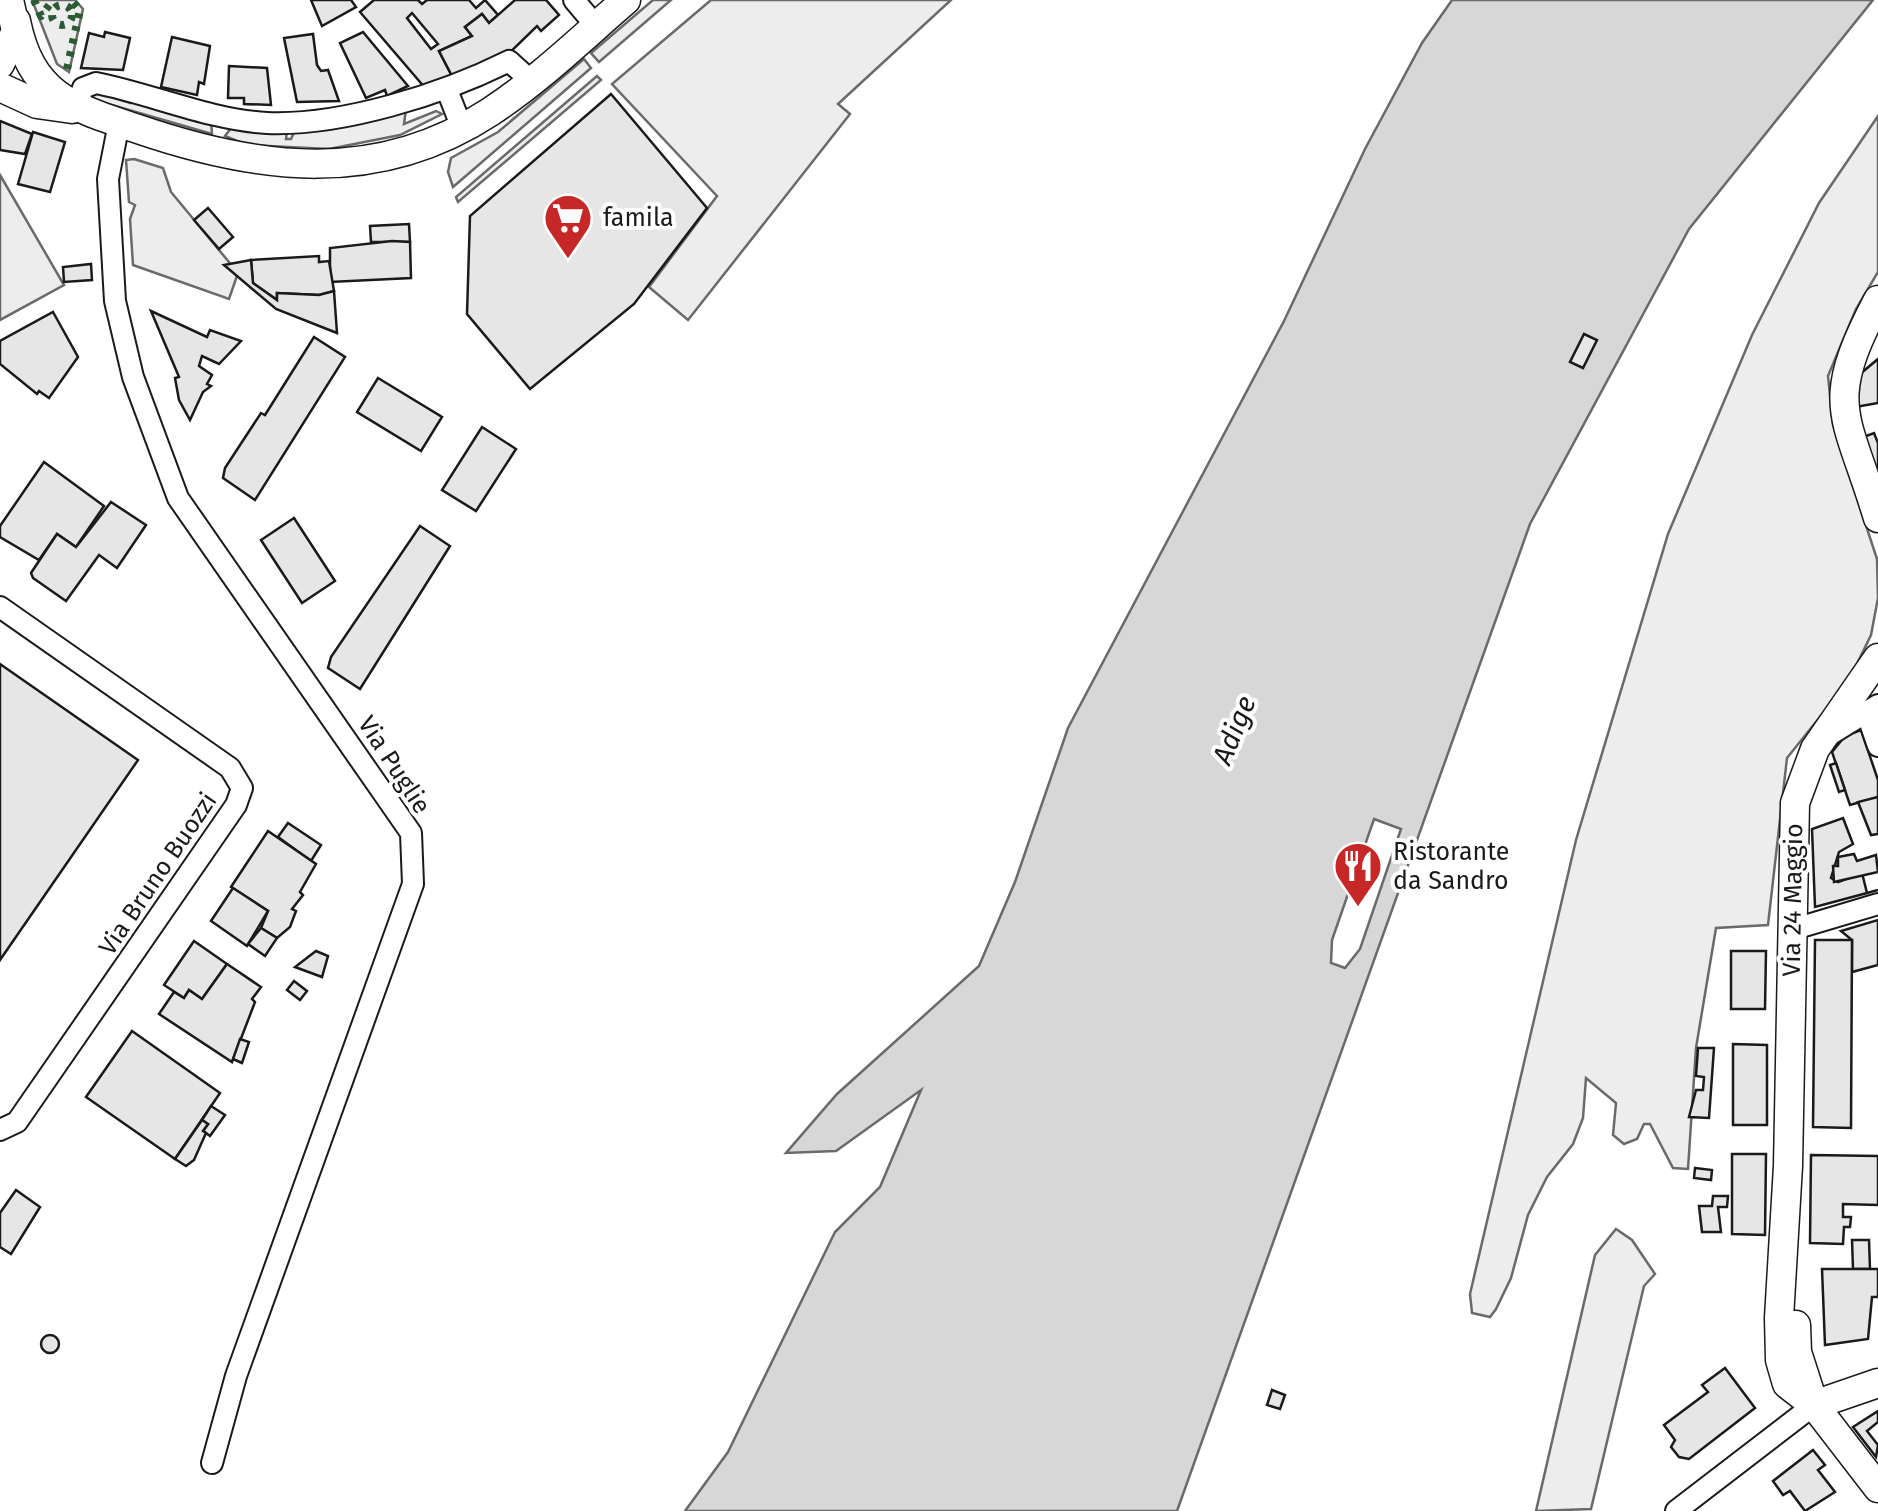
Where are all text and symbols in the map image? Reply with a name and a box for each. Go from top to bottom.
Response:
supermarket icon: famila [542,192,594,260]
place label: famila [603,203,674,233]
water label: Adige [1205,691,1263,770]
street label: Via Puglie [351,710,437,820]
street label: Via Bruno Buozzi [93,787,223,961]
street label: Via 24 Maggio [1777,823,1809,977]
place label: Ristorante da Sandro [1393,837,1509,896]
restaurant icon: Ristorante da Sandro [1332,840,1384,908]

